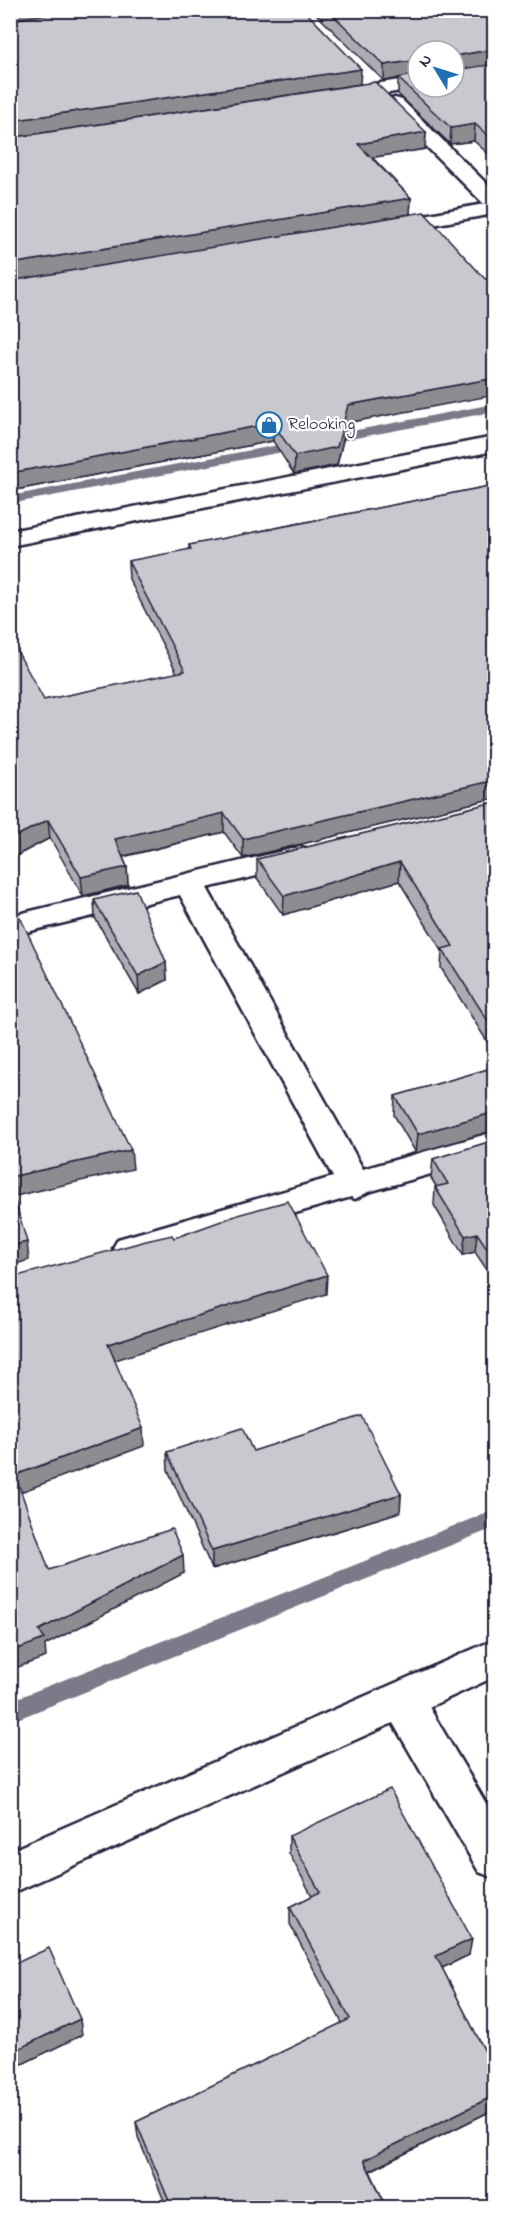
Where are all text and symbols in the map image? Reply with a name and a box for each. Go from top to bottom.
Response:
north arrow [406,39,466,99]
text: N [413,49,439,73]
shop icon: Relooking [254,410,284,440]
place label: Relooking [288,412,355,439]

